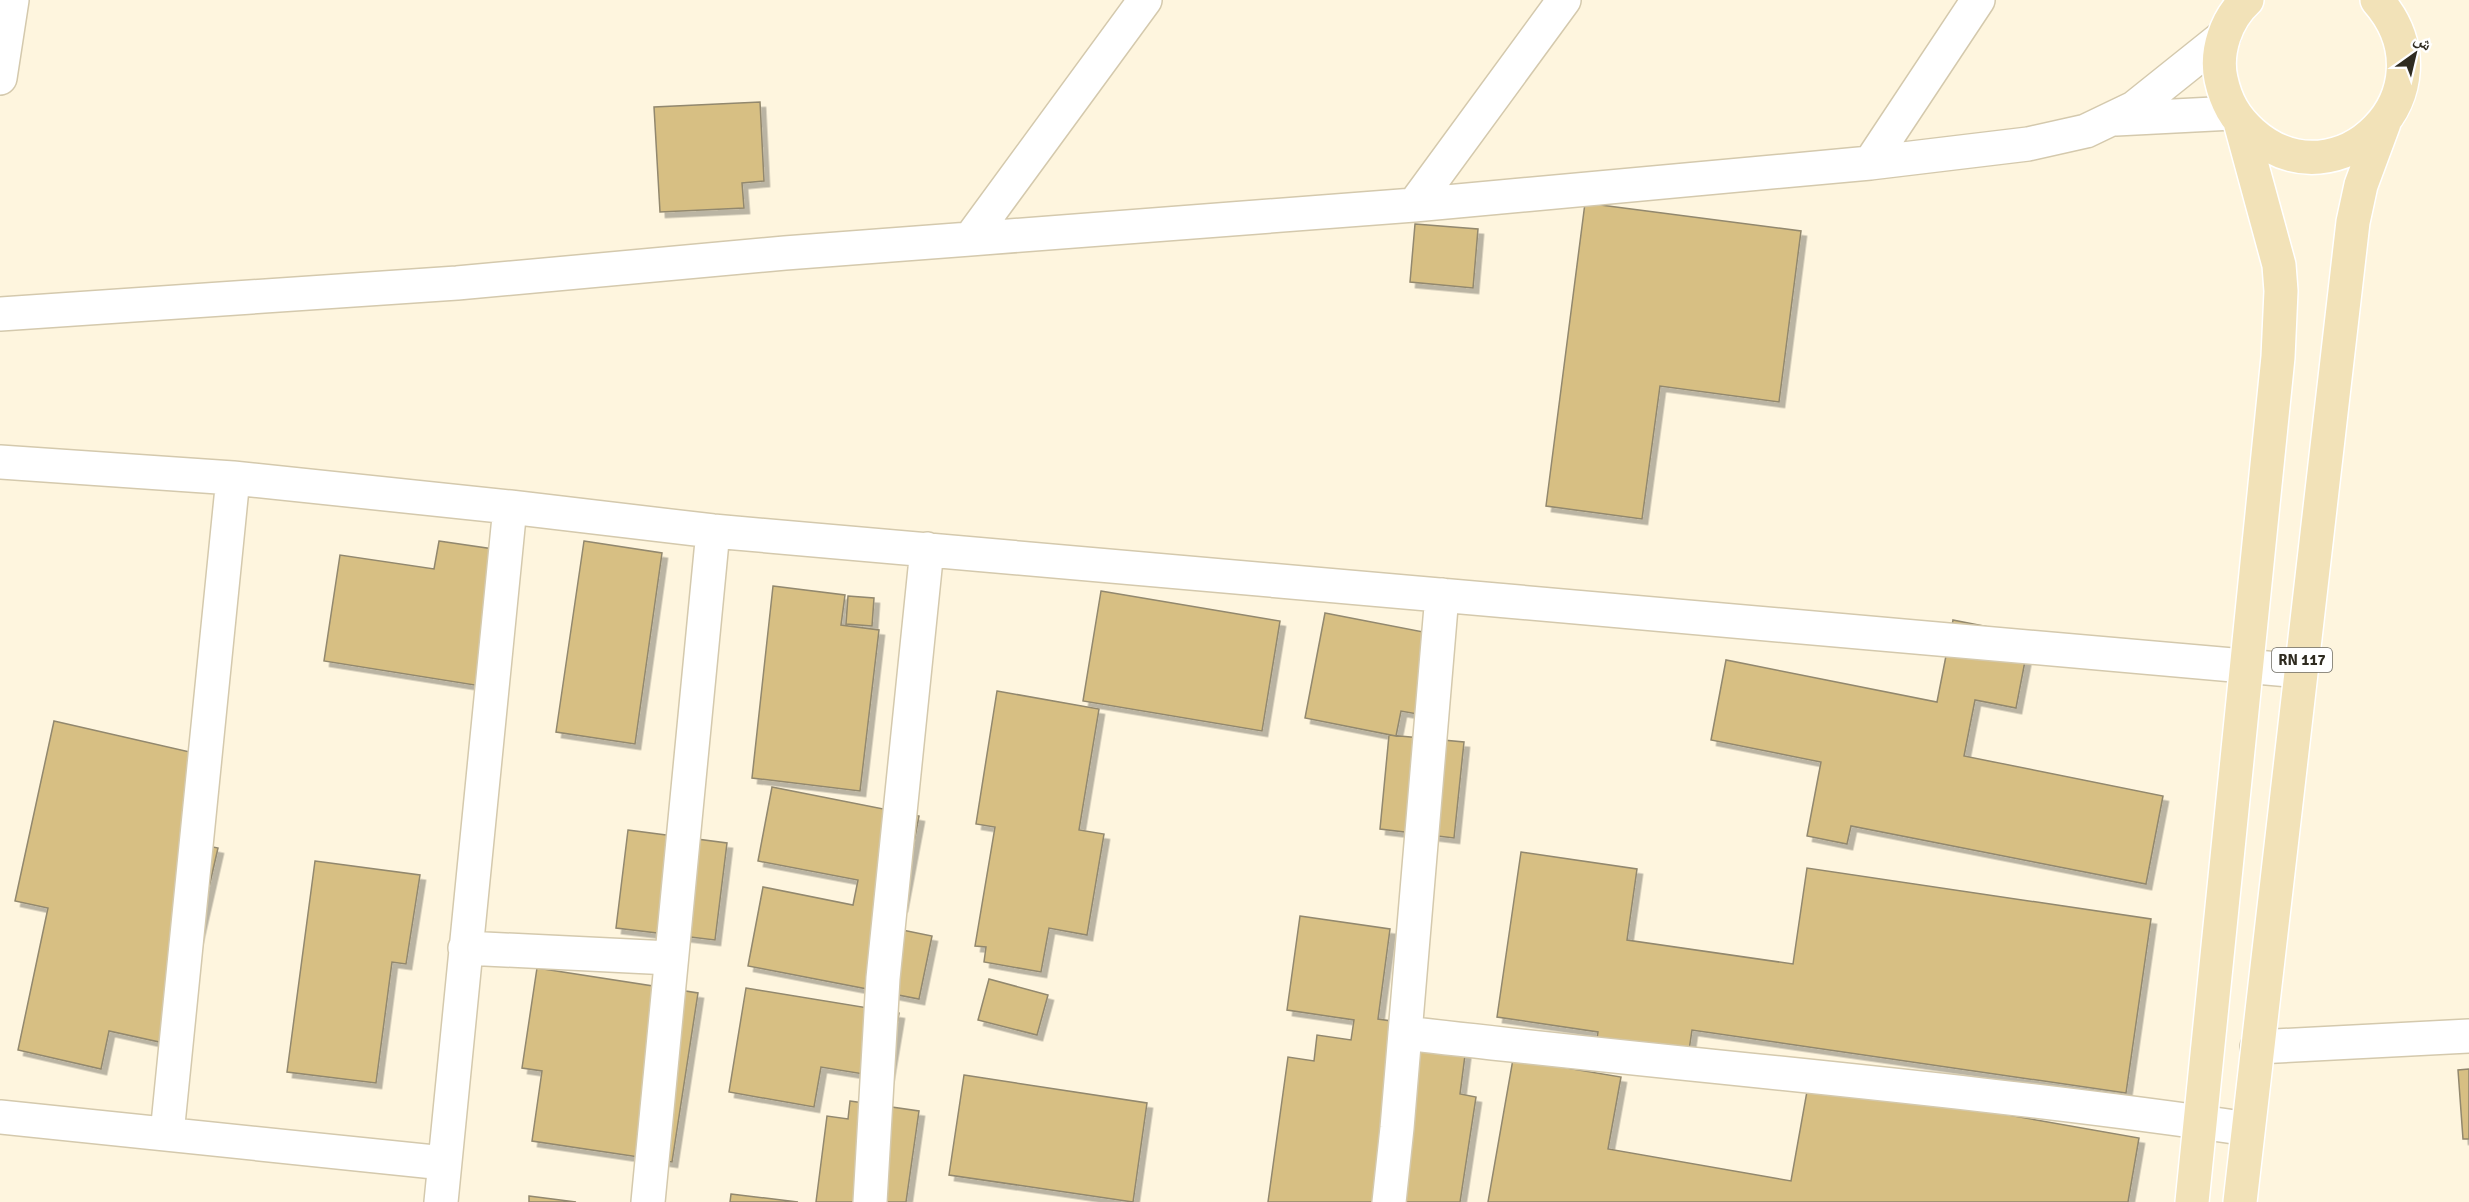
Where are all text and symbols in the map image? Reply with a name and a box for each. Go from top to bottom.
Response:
north arrow [2385,24,2445,84]
text: ش [2410,29,2435,55]
road number: RN 117 [2272,648,2332,672]

